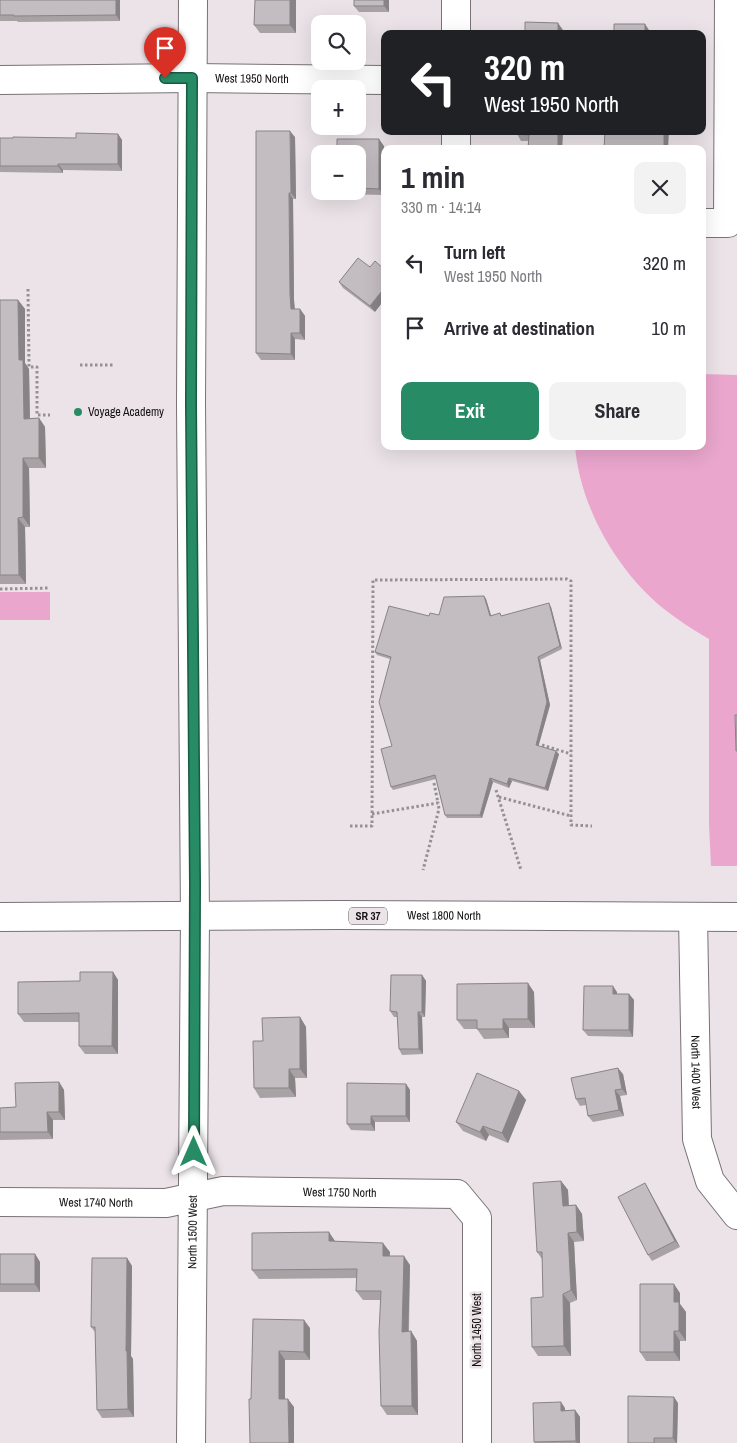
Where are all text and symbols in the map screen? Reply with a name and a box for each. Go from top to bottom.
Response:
map controls [311,15,366,200]
button: search [311,15,366,70]
pin [144,27,186,78]
icon: arrive [151,34,179,62]
text: 320 m [484,44,565,91]
icon: left [401,50,466,115]
street label: West 1950 North [215,70,289,87]
button: + [311,80,366,135]
text: West 1950 North [484,89,619,119]
button: − [311,145,366,200]
text: 1 min [401,157,465,197]
button: close [634,162,686,214]
text: 330 m · 14:14 [401,196,481,218]
text: Turn left [444,239,505,265]
icon: left [401,249,429,277]
text: 320 m [643,250,686,276]
text: West 1950 North [444,265,542,287]
icon: arrive [401,314,429,342]
text: Arrive at destination [444,315,595,341]
text: 10 m [651,315,686,341]
button: Exit [401,382,539,440]
button: Share [549,382,686,440]
place label: Voyage Academy [88,404,164,420]
marker: Voyage Academy [72,406,84,418]
street label: West 1800 North [407,907,481,924]
road number: SR 37 [349,908,387,924]
street label: North 1400 West [687,1035,704,1109]
position arrow [167,1125,219,1177]
street label: West 1750 North [303,1184,377,1201]
street label: West 1740 North [59,1194,133,1211]
street label: North 1500 West [184,1195,201,1269]
street label: North 1450 West [469,1293,485,1367]

